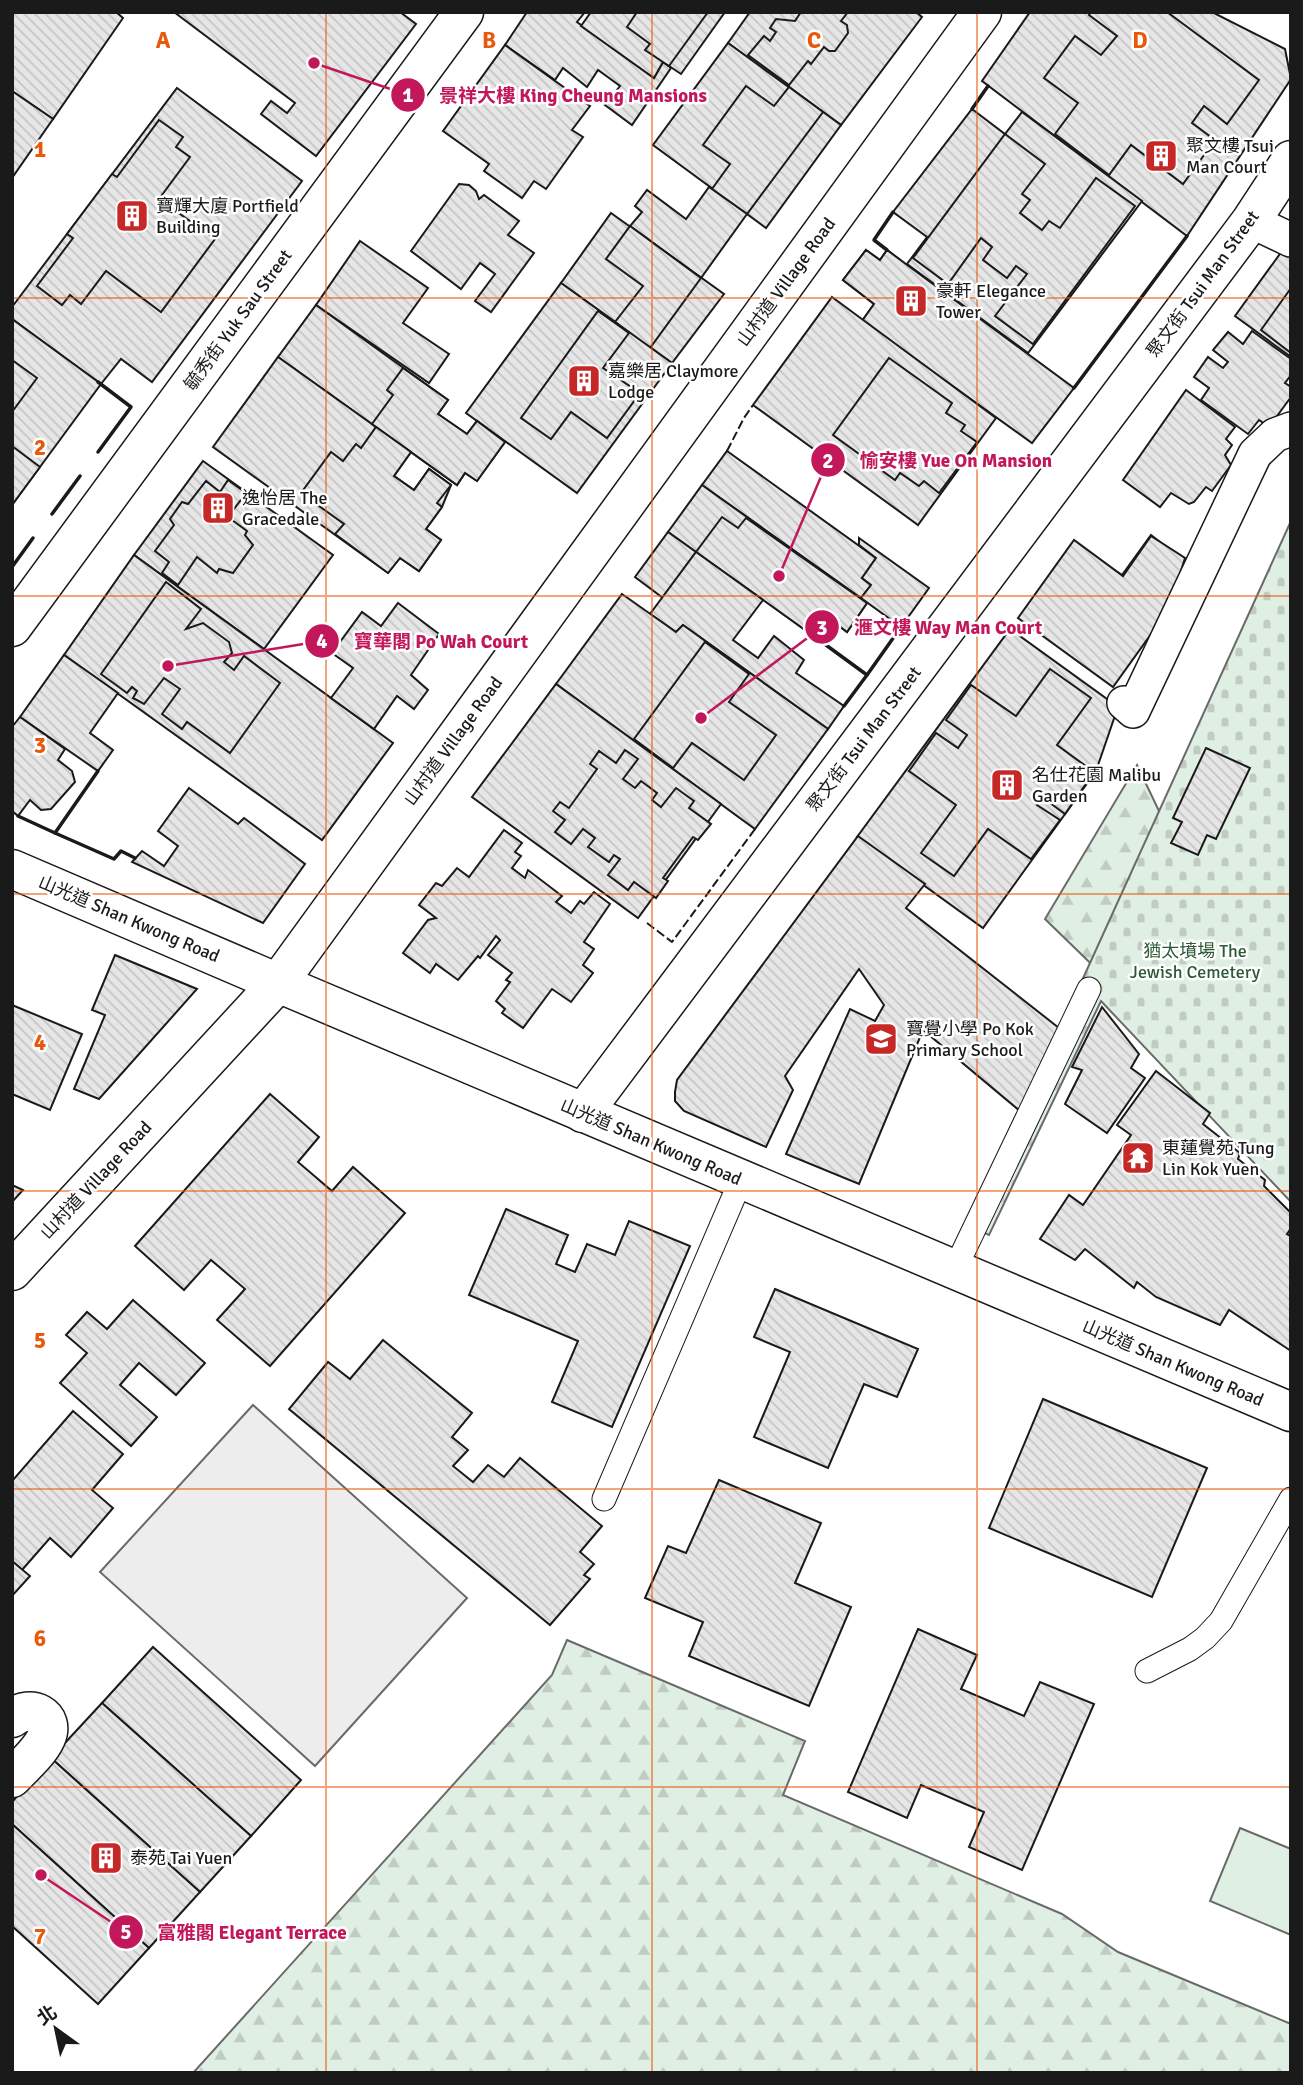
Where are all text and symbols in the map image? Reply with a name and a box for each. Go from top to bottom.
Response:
text: A [156,26,171,55]
text: B [482,26,496,55]
text: C [807,26,821,55]
text: D [1132,26,1148,55]
callout: 景祥大樓 King Cheung Mansions [391,75,721,115]
text: 1 [402,82,414,108]
text: 景祥大樓 King Cheung Mansions [439,84,707,108]
text: 1 [34,135,46,164]
place label: 聚文樓 Tsui Man Court [1186,135,1274,178]
building icon: 聚文樓 Tsui Man Court [1142,137,1180,175]
place label: 寶輝大廈 Portfield Building [156,195,299,238]
building icon: 寶輝大廈 Portfield Building [113,197,151,235]
street label: 聚文街 Tsui Man Street [1142,206,1264,362]
street label: 山村道 Village Road [732,213,840,351]
street label: 毓秀街 Yuk Sau Street [179,245,297,395]
place label: 豪軒 Elegance Tower [936,280,1046,323]
building icon: 豪軒 Elegance Tower [892,282,930,320]
place label: 嘉樂居 Claymore Lodge [608,360,738,403]
building icon: 嘉樂居 Claymore Lodge [565,362,603,400]
text: 2 [34,433,46,462]
callout: 愉安樓 Yue On Mansion [811,440,1066,480]
text: 2 [822,448,834,474]
text: 愉安樓 Yue On Mansion [860,449,1052,473]
place label: 逸怡居 The Gracedale [242,487,328,530]
building icon: 逸怡居 The Gracedale [199,489,237,527]
callout: 滙文樓 Way Man Court [805,607,1056,647]
text: 3 [816,615,828,641]
text: 滙文樓 Way Man Court [854,616,1042,640]
callout: 寶華閣 Po Wah Court [305,621,542,661]
text: 4 [316,628,328,654]
text: 寶華閣 Po Wah Court [354,630,528,654]
street label: 聚文街 Tsui Man Street [802,662,926,816]
street label: 山村道 Village Road [399,672,507,810]
text: 3 [34,731,46,760]
place label: 名仕花園 Malibu Garden [1032,764,1161,807]
building icon: 名仕花園 Malibu Garden [988,766,1026,804]
street label: 山光道 Shan Kwong Road [35,871,223,967]
park label: 猶太墳場 The Jewish Cemetery [1130,940,1261,983]
place label: 寶覺小學 Po Kok Primary School [906,1018,1034,1061]
school or university icon: 寶覺小學 Po Kok Primary School [862,1020,900,1058]
text: 4 [34,1028,46,1057]
street label: 山光道 Shan Kwong Road [557,1094,745,1190]
street label: 山村道 Village Road [36,1116,156,1244]
place label: 東蓮覺苑 Tung Lin Kok Yuen [1162,1137,1275,1180]
temple icon: 東蓮覺苑 Tung Lin Kok Yuen [1119,1139,1157,1177]
street label: 山光道 Shan Kwong Road [1079,1315,1267,1411]
text: 5 [34,1326,46,1355]
text: 6 [34,1624,46,1653]
building icon: 泰苑 Tai Yuen [87,1839,125,1877]
place label: 泰苑 Tai Yuen [130,1847,232,1869]
callout: 富雅閣 Elegant Terrace [108,1912,360,1952]
text: 5 [120,1919,132,1945]
text: 富雅閣 Elegant Terrace [157,1921,347,1945]
text: 7 [34,1922,46,1951]
north arrow [21,1994,91,2064]
text: 北 [33,2000,62,2031]

